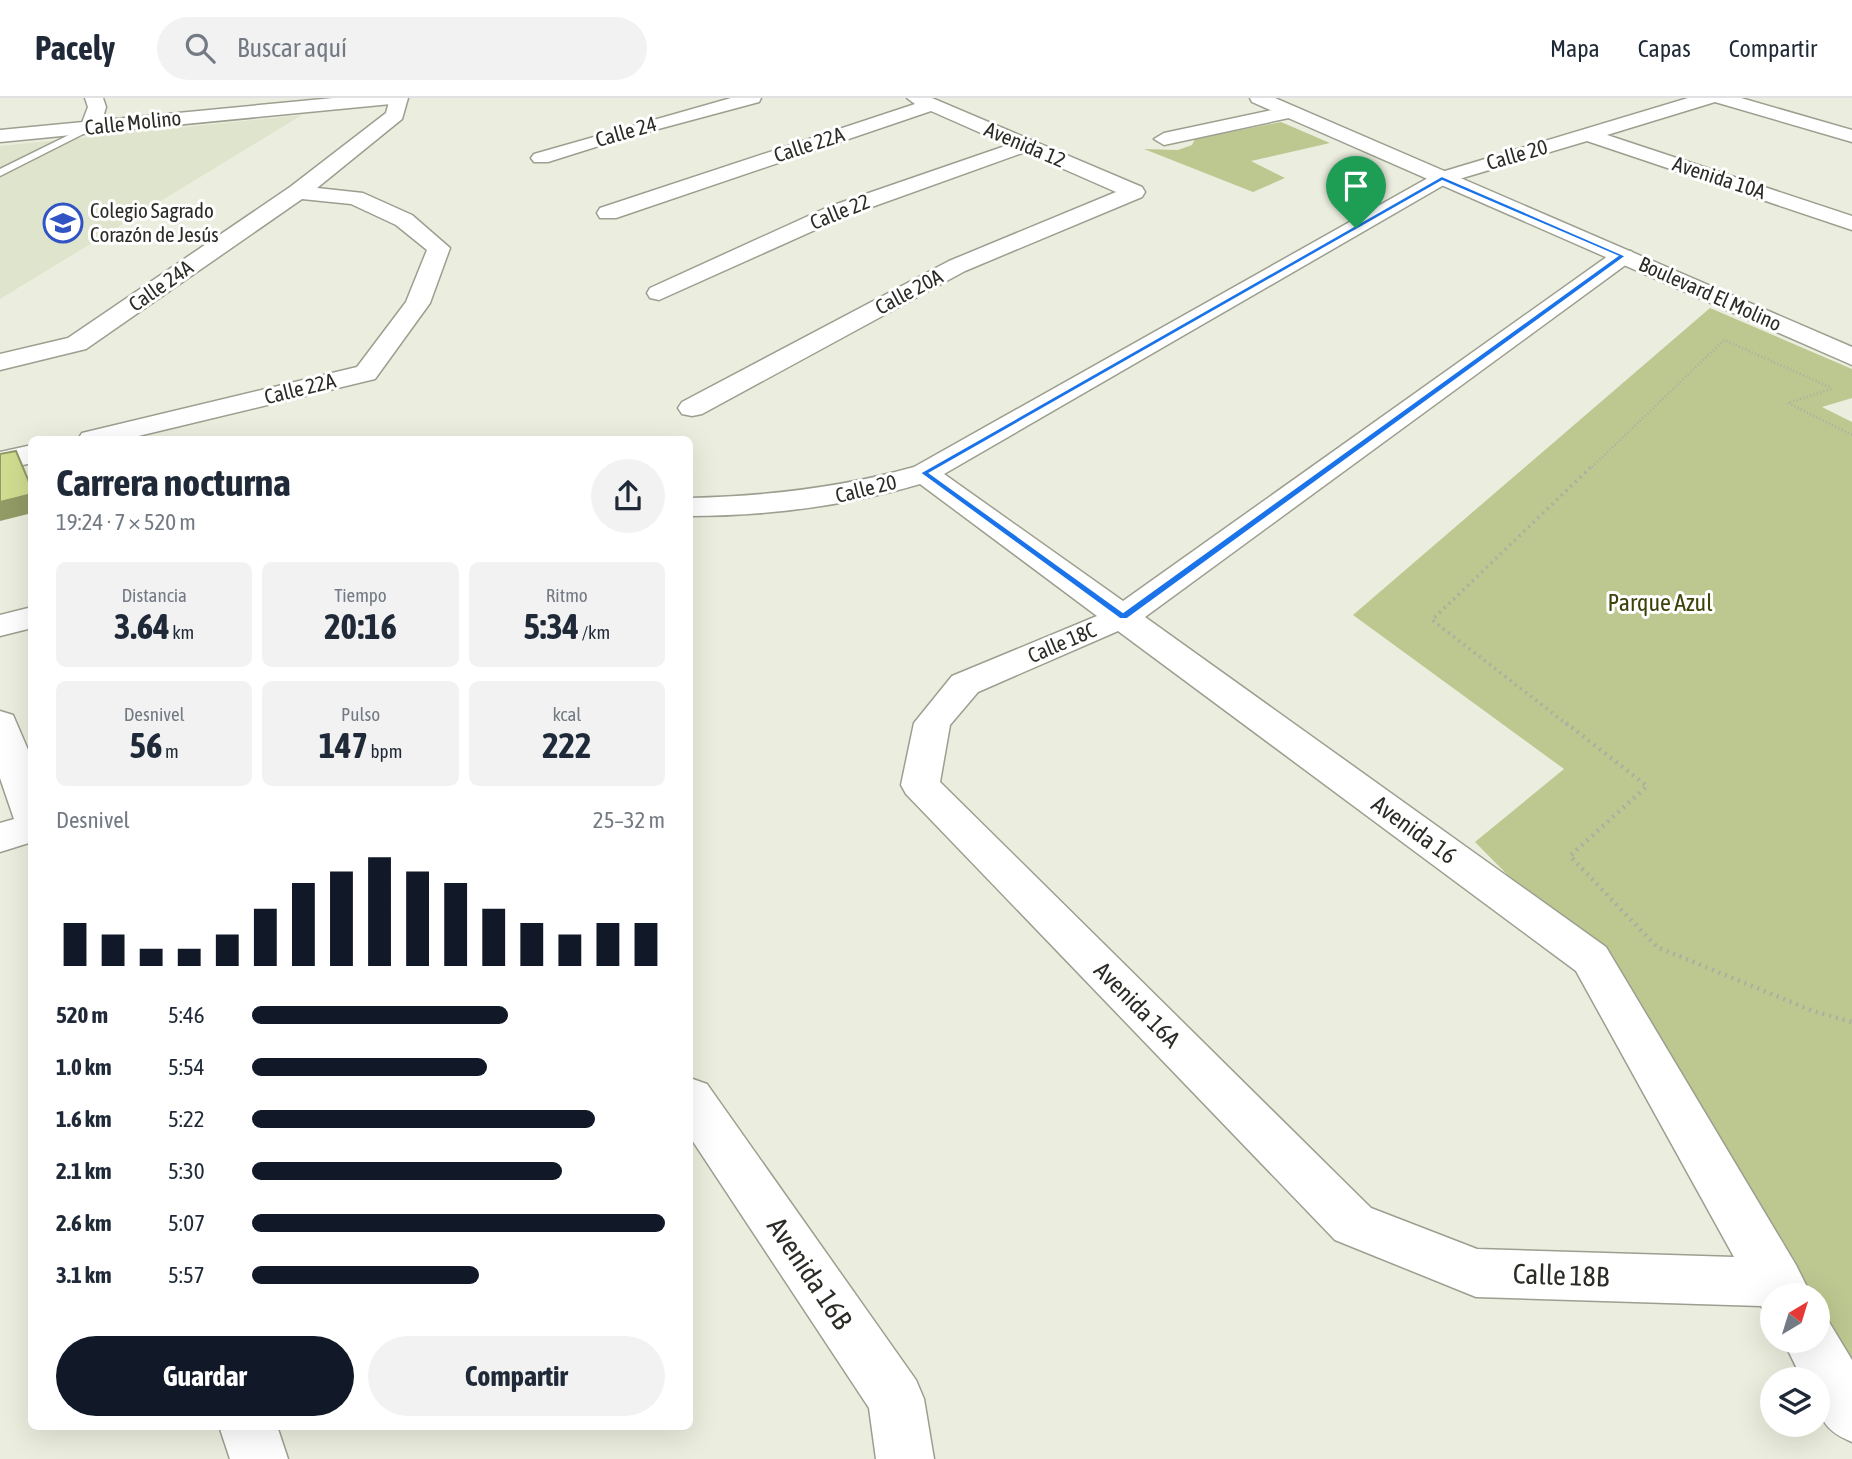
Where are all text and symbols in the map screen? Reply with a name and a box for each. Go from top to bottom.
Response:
search box [157,17,647,80]
text: Pacely [35,29,115,67]
icon: search [181,29,219,67]
text: Buscar aquí [237,33,347,63]
text: Mapa [1550,35,1600,62]
text: Capas [1638,35,1691,62]
text: Compartir [1729,35,1817,62]
street label: Calle Molino [83,105,182,139]
street label: Calle 24 [592,111,659,151]
street label: Avenida 12 [981,116,1069,172]
street label: Calle 22A [770,121,848,167]
street label: Calle 20 [1483,134,1550,174]
street label: Avenida 10A [1670,151,1769,203]
pin [1326,156,1386,228]
icon: arrive [1337,167,1375,205]
street label: Calle 22 [806,188,873,234]
place label: Colegio Sagrado Corazón de Jesús [90,198,219,246]
school or university icon: Colegio Sagrado Corazón de Jesús [42,202,84,244]
street label: Boulevard El Molino [1635,251,1785,335]
street label: Calle 24A [124,254,198,316]
street label: Calle 20A [871,263,947,319]
street label: Calle 22A [262,367,339,408]
button: share [591,459,665,533]
text: Carrera nocturna [56,461,291,504]
street label: Calle 20 [833,469,899,507]
text: 19:24 · 7 × 520 m [56,509,196,535]
text: Distancia [121,584,187,606]
text: Tiempo [334,584,387,606]
text: Ritmo [546,584,588,606]
park label: Parque Azul [1607,589,1713,616]
text: 3.64 [114,606,170,646]
text: 20:16 [324,606,397,646]
text: 5:34 [523,606,579,646]
street label: Calle 18C [1024,617,1100,667]
text: km [170,621,194,643]
text: /km [579,621,610,643]
text: Desnivel [124,703,185,725]
text: Pulso [341,703,380,725]
text: kcal [552,703,581,725]
text: 56 [130,725,162,765]
text: 147 [319,725,368,765]
text: 222 [542,725,592,765]
text: m [162,740,179,762]
text: bpm [368,740,402,762]
street label: Avenida 16 [1367,790,1462,869]
text: Desnivel [56,807,130,833]
text: 25–32 m [593,807,665,833]
street label: Avenida 16A [1089,956,1186,1053]
text: 520 m [56,1002,108,1028]
text: 5:46 [168,1002,205,1028]
text: 1.0 km [56,1054,112,1080]
text: 5:54 [168,1054,205,1080]
text: 1.6 km [56,1106,112,1132]
text: 5:22 [168,1106,205,1132]
text: 2.1 km [56,1158,112,1184]
text: 5:30 [168,1158,205,1184]
text: 2.6 km [56,1210,112,1236]
text: 5:07 [168,1210,205,1236]
street label: Avenida 16B [761,1211,859,1335]
street label: Calle 18B [1512,1257,1610,1293]
text: 3.1 km [56,1262,112,1288]
text: 5:57 [168,1262,205,1288]
north arrow [1760,1283,1830,1353]
map controls [1760,1283,1830,1437]
button: Guardar [56,1336,354,1416]
button: Compartir [368,1336,665,1416]
button: layers [1760,1367,1830,1437]

